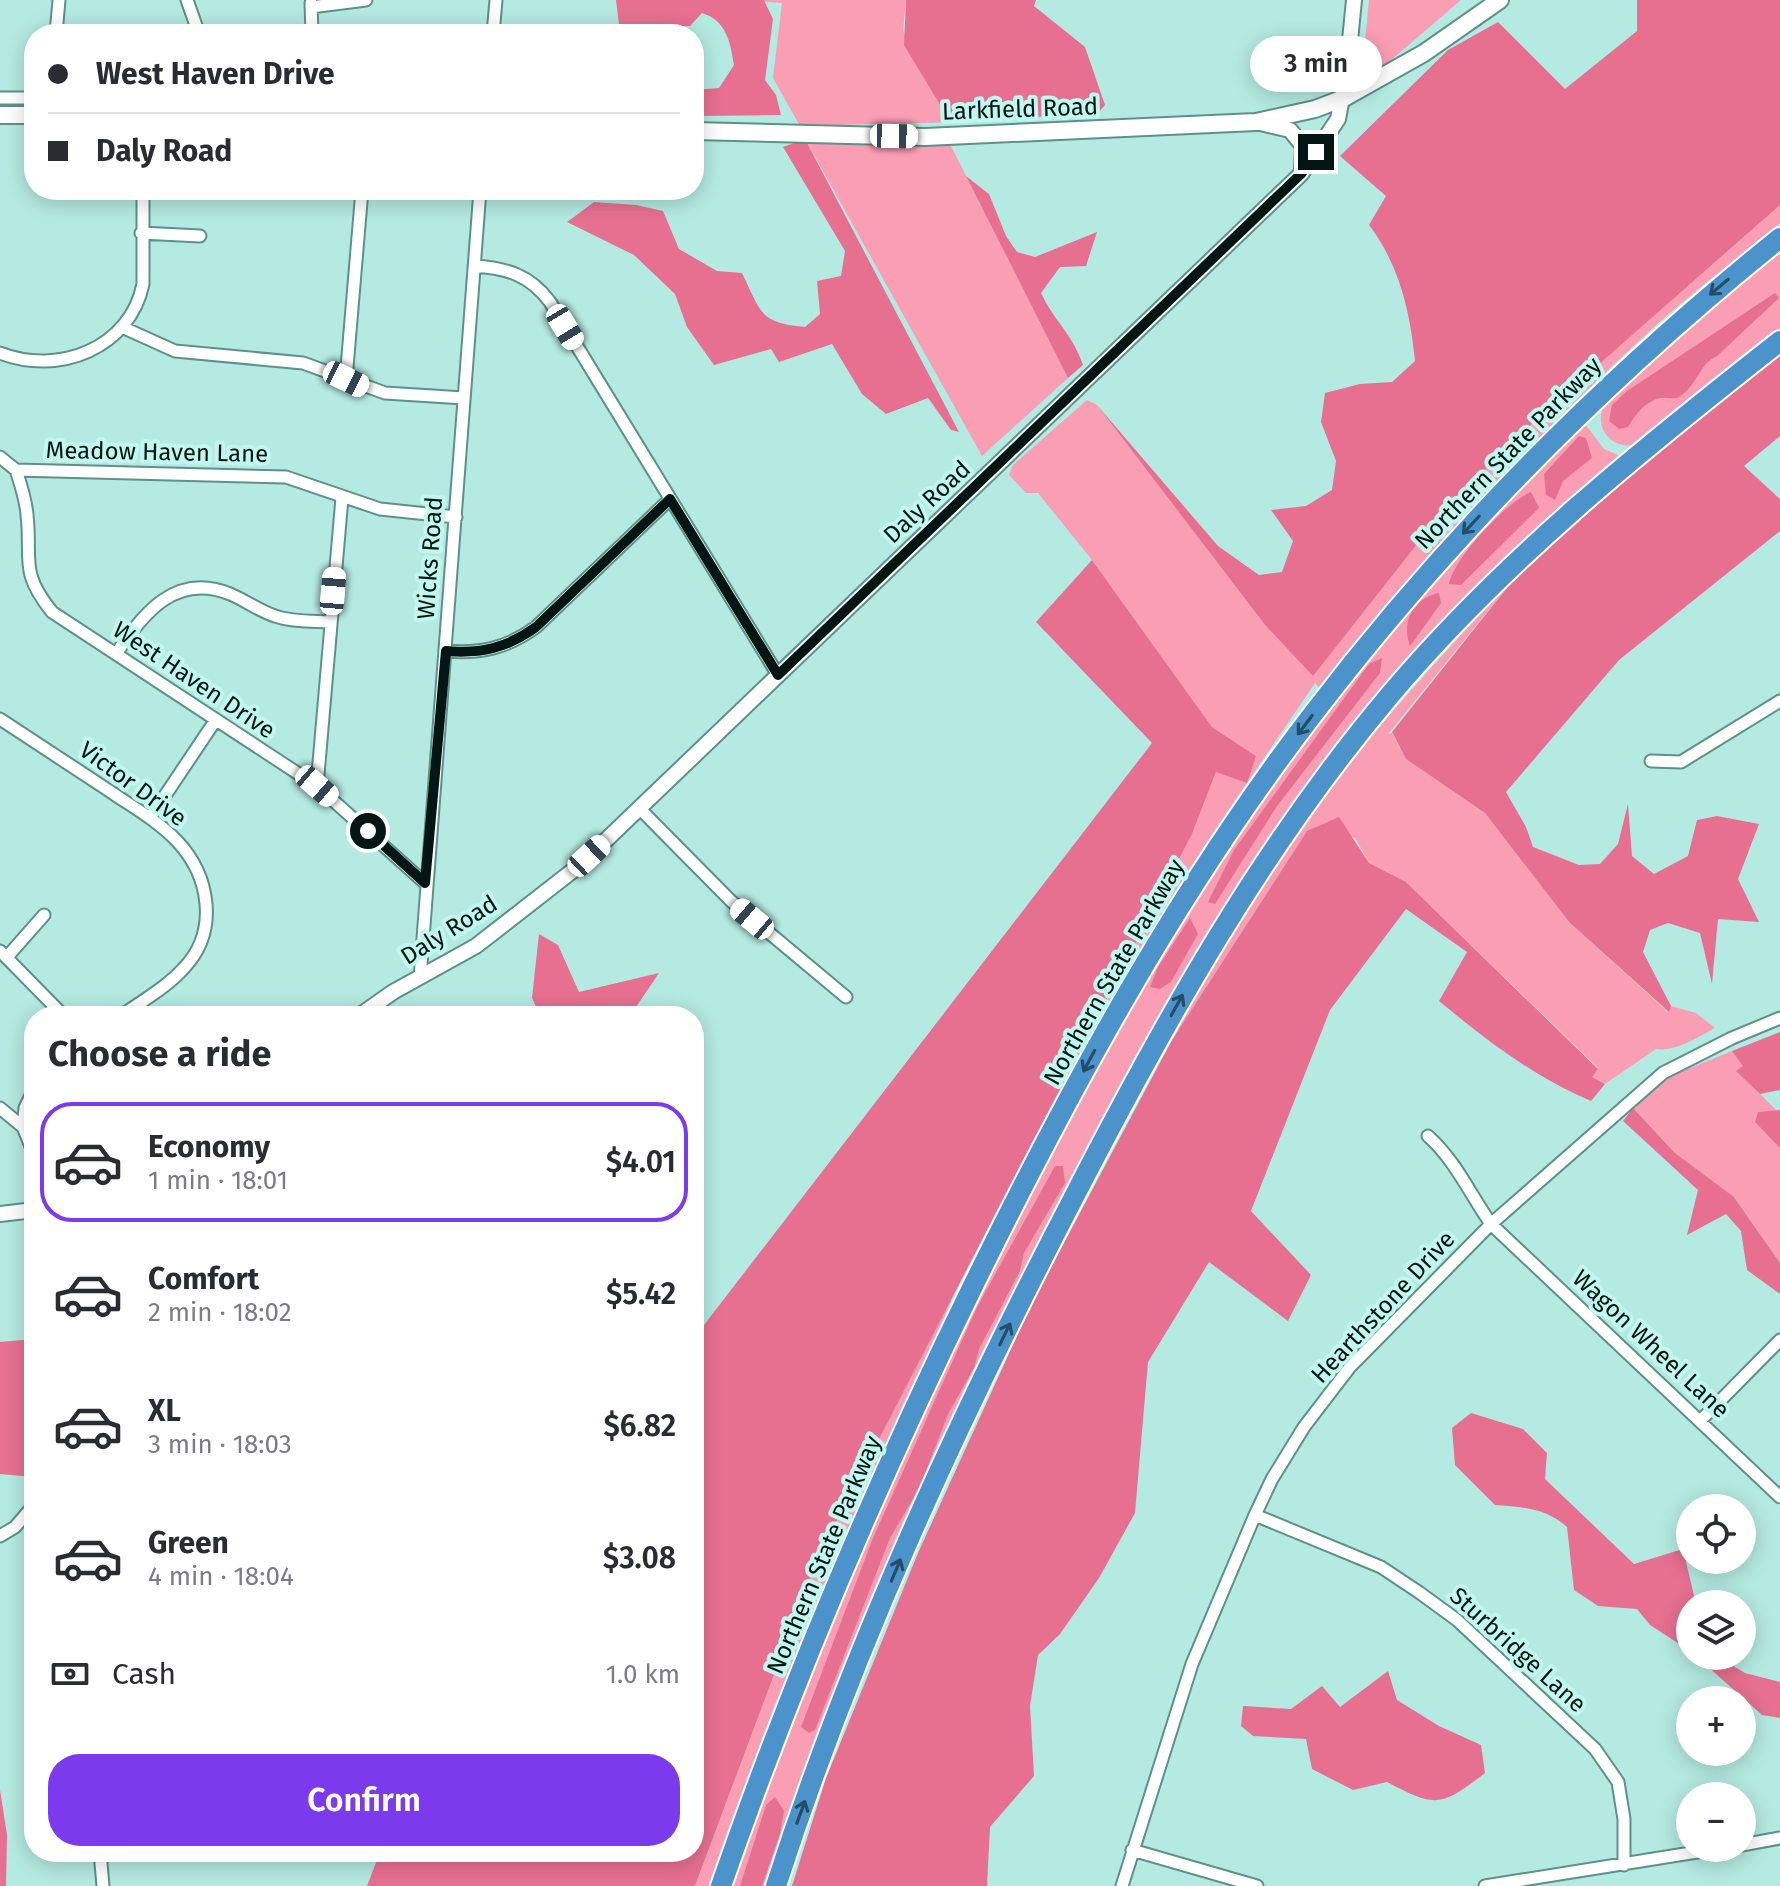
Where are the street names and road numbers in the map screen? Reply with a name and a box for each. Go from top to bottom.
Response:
street label: Larkfield Road [941,92,1099,126]
street label: Northern State Parkway [1409,351,1607,555]
street label: Meadow Haven Lane [45,436,269,468]
street label: Daly Road [878,455,976,549]
street label: Wicks Road [412,496,448,620]
street label: West Haven Drive [108,615,280,745]
street label: Victor Drive [74,736,192,832]
street label: Northern State Parkway [1038,854,1190,1090]
street label: Daly Road [396,889,502,971]
street label: Hearthstone Drive [1305,1225,1461,1389]
street label: Wagon Wheel Lane [1567,1264,1735,1424]
street label: Northern State Parkway [761,1431,887,1678]
street label: Sturbridge Lane [1444,1582,1592,1718]

